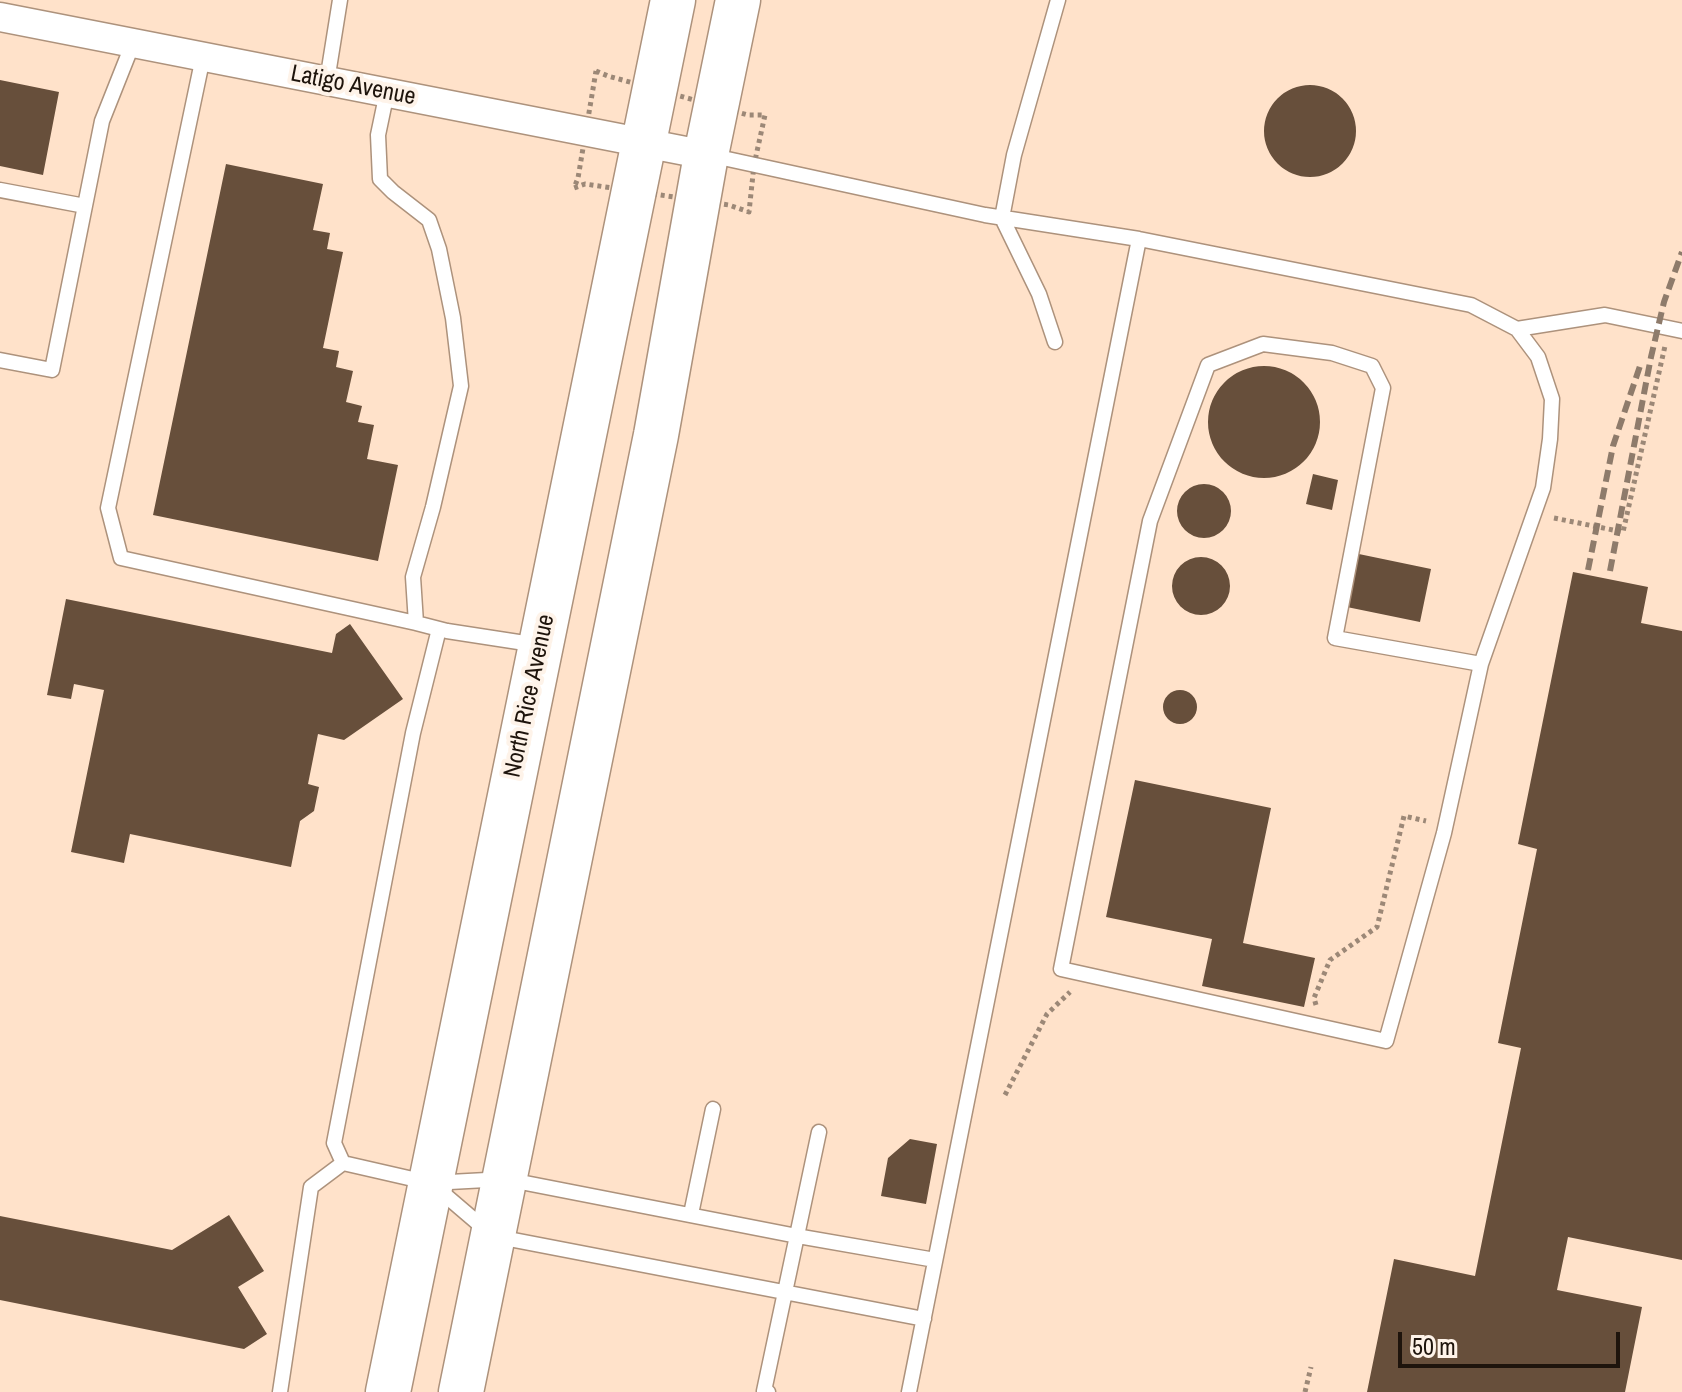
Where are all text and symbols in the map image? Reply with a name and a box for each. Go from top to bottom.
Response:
street label: Latigo Avenue [288,60,418,112]
street label: North Rice Avenue [499,612,561,780]
scale bar [1402,1316,1624,1366]
text: 50 m [1412,1330,1456,1362]

